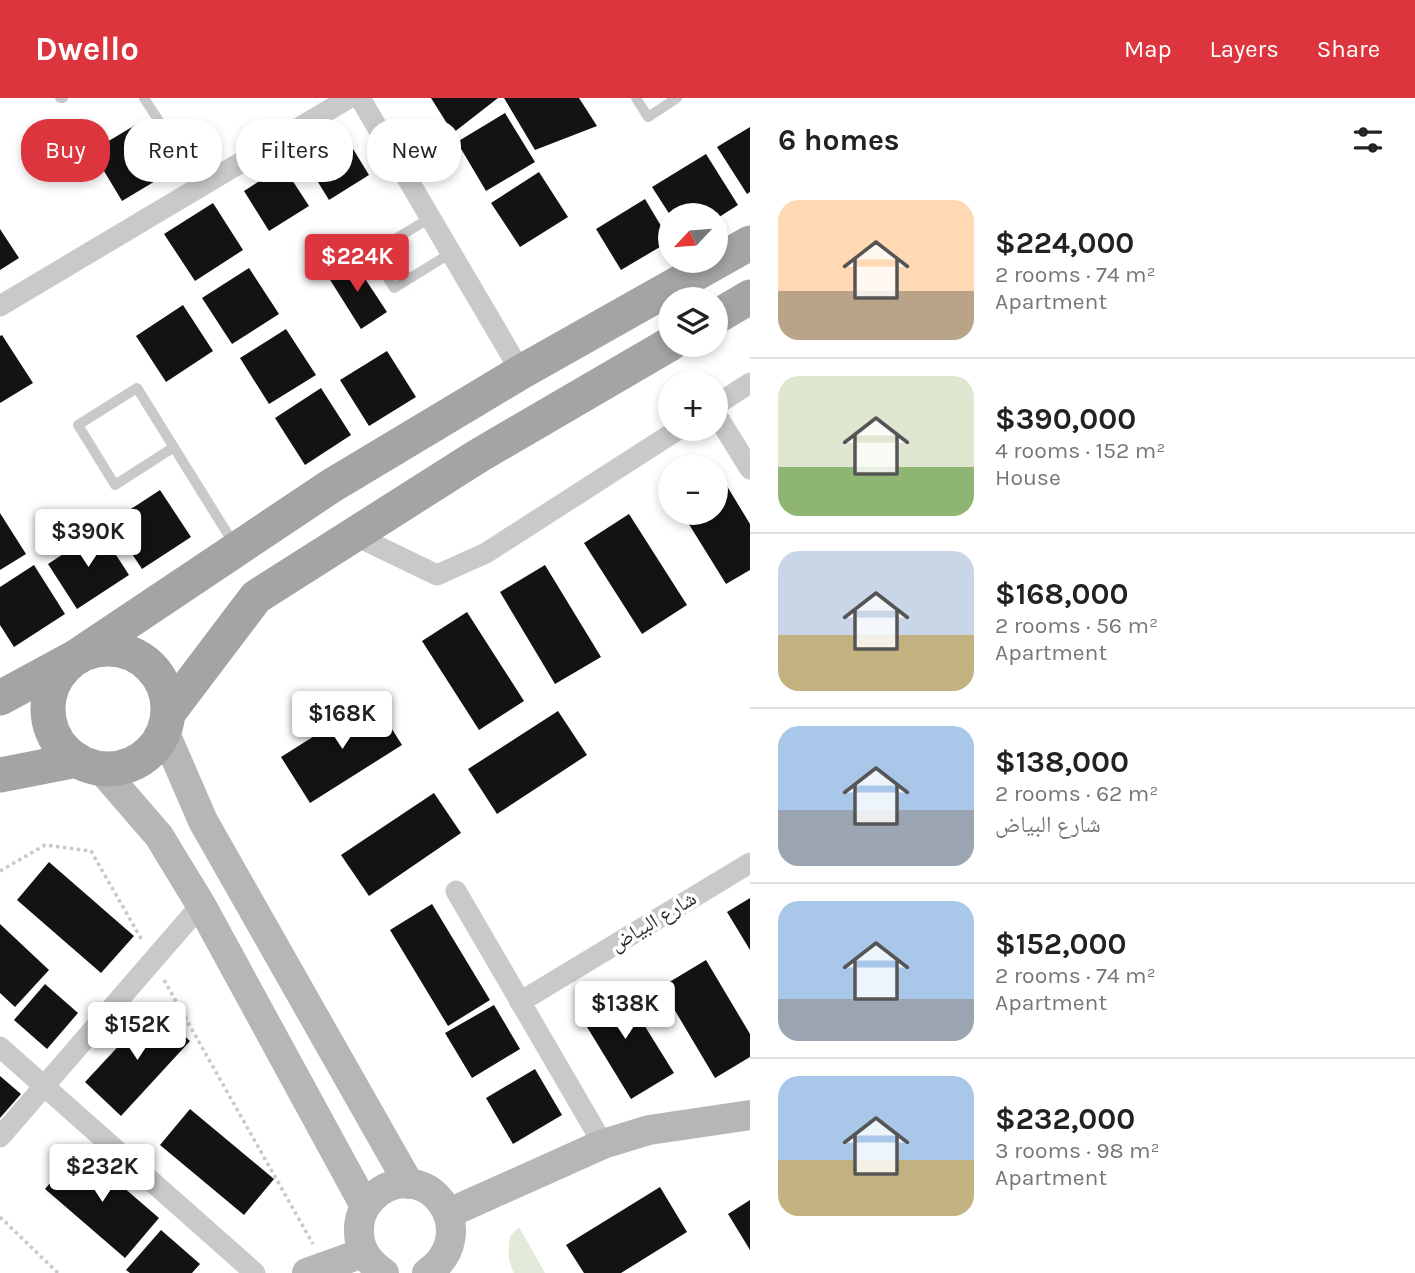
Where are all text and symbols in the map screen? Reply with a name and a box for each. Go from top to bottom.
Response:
text: Dwello [35,30,139,68]
text: Map [1124,35,1172,63]
text: Layers [1210,35,1279,63]
text: Share [1317,35,1380,63]
chip: Buy [21,119,110,182]
chip: Rent [124,119,222,182]
chip: Filters [236,119,353,182]
chip: New [367,119,461,182]
icon: filters [1349,121,1387,159]
text: 6 homes [778,122,900,158]
north arrow [658,203,728,273]
map controls [658,203,728,525]
text: $224,000 [995,225,1134,261]
icon: home [834,228,918,312]
pin: $224K [308,234,406,294]
text: $224K [321,243,393,270]
text: 2 rooms · 74 m² [995,261,1156,288]
button: layers [658,287,728,357]
text: Apartment [995,288,1107,315]
button: + [658,371,728,441]
text: $390,000 [995,401,1136,437]
icon: home [834,404,918,488]
text: 4 rooms · 152 m² [995,437,1166,464]
button: − [658,455,728,525]
text: House [995,464,1061,491]
pin: $390K [39,510,137,569]
text: $390K [51,518,125,545]
text: $168,000 [995,576,1129,612]
icon: home [834,579,918,663]
text: 2 rooms · 56 m² [995,612,1158,639]
text: Apartment [995,639,1107,666]
pin: $168K [293,692,391,751]
text: $168K [308,700,376,727]
text: $138,000 [995,744,1129,780]
icon: home [834,754,918,838]
text: 2 rooms · 62 m² [995,780,1159,807]
text: شارع البياض [995,811,1101,838]
street label: شارع البياض [606,886,701,957]
text: $152,000 [995,926,1127,962]
icon: home [834,929,918,1013]
text: 2 rooms · 74 m² [995,962,1156,989]
pin: $138K [576,982,674,1041]
text: Apartment [995,989,1107,1016]
text: $138K [591,990,659,1017]
pin: $152K [88,1002,186,1062]
text: $152K [104,1011,170,1038]
text: $232,000 [995,1101,1135,1137]
icon: home [834,1104,918,1188]
text: 3 rooms · 98 m² [995,1137,1160,1164]
pin: $232K [53,1144,151,1204]
text: $232K [65,1153,139,1180]
text: Apartment [995,1164,1107,1191]

